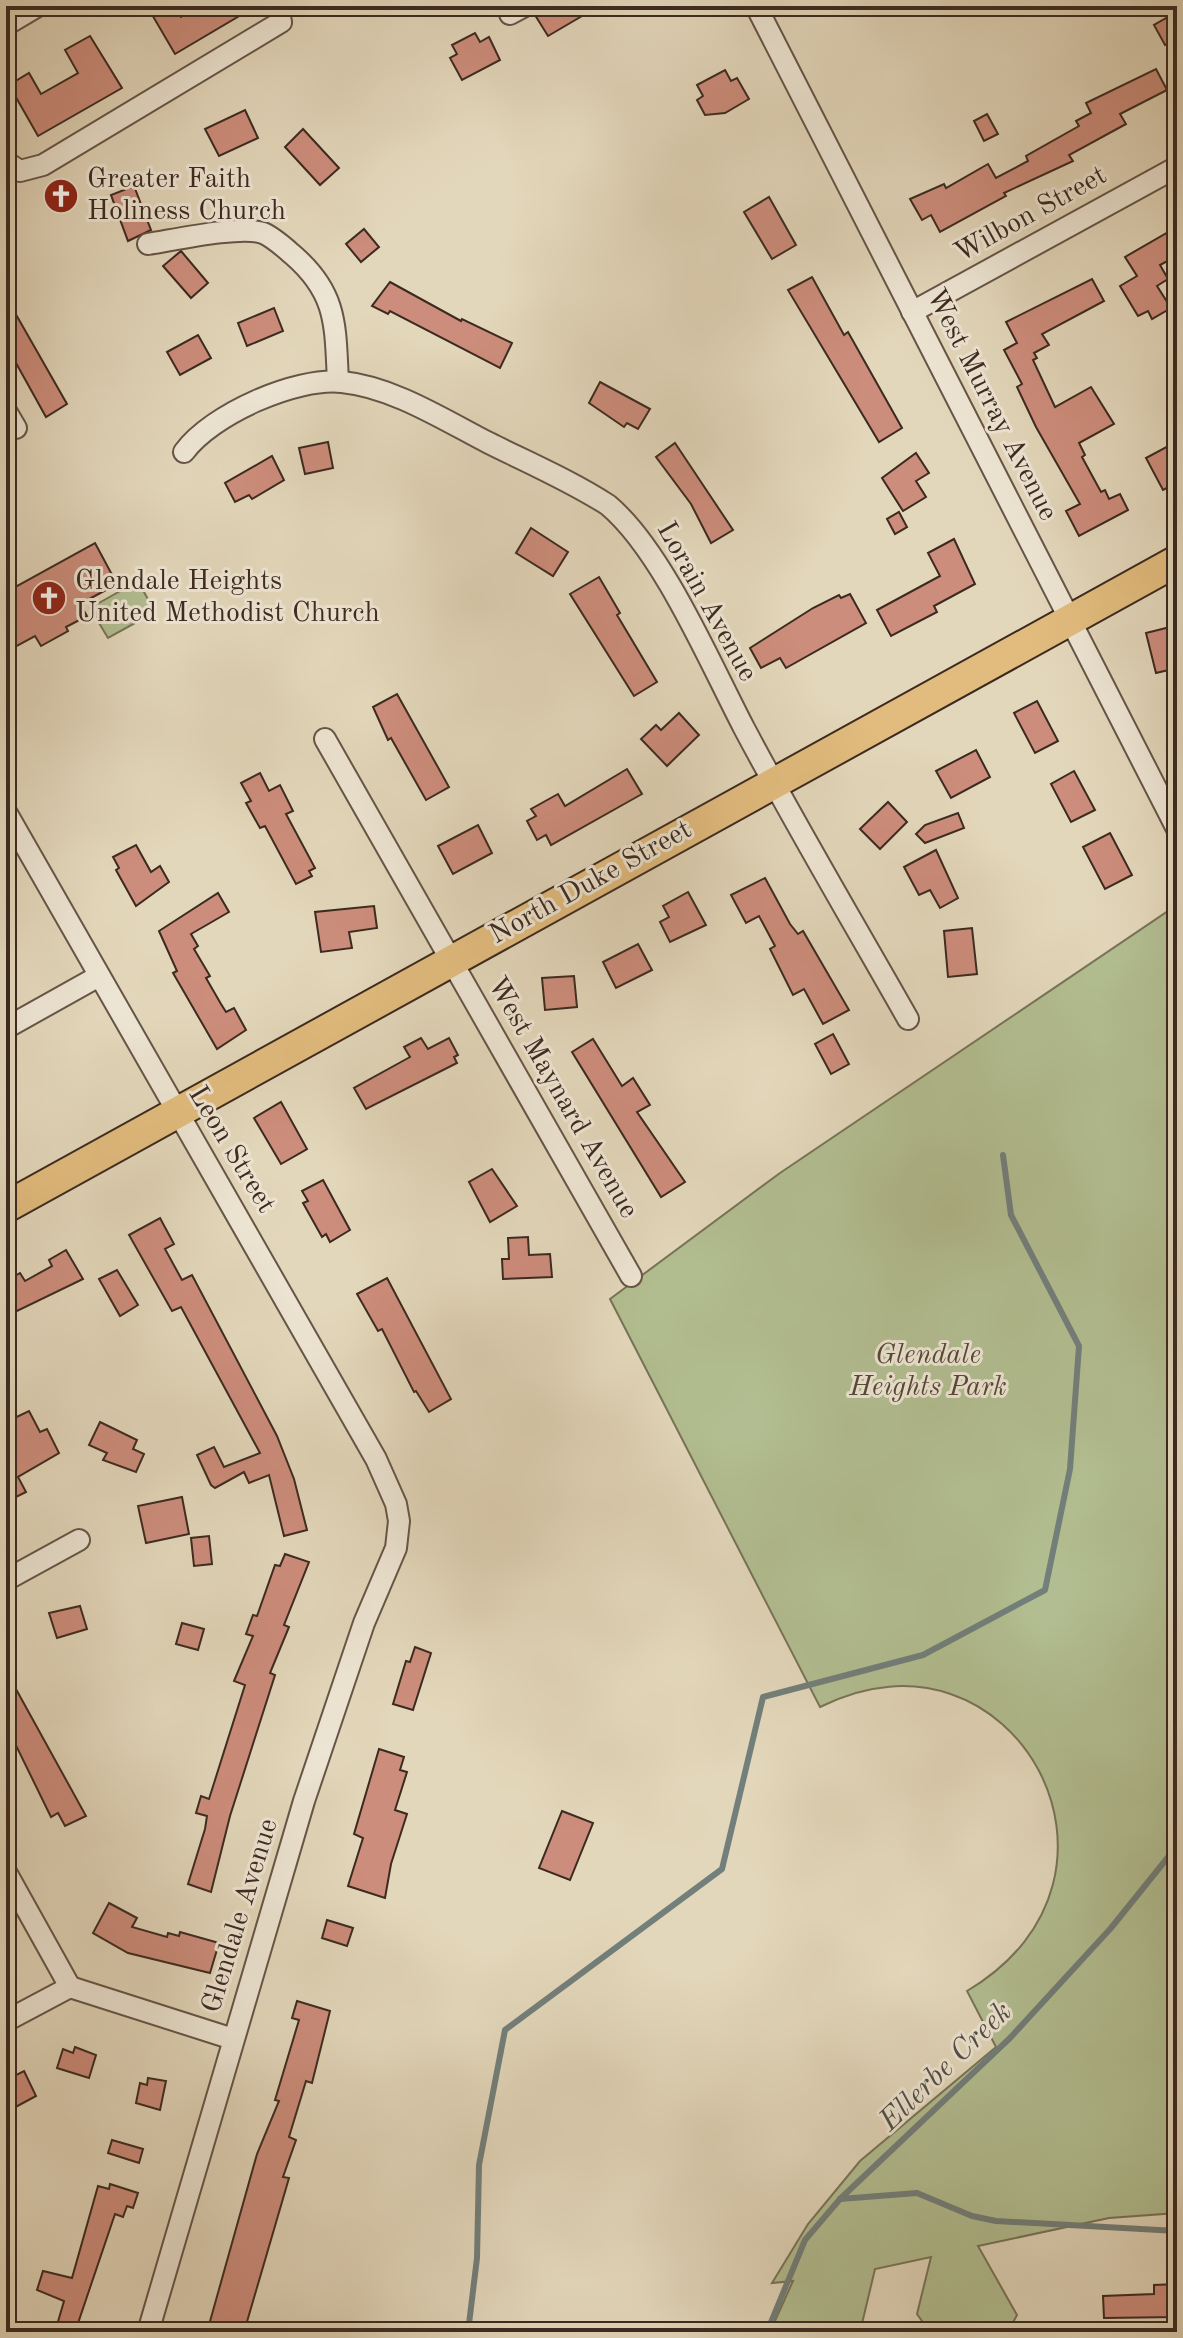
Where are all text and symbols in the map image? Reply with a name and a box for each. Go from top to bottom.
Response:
street label: Wilbon Street [950,162,1112,268]
place label: Greater Faith Holiness Church [87,166,286,226]
church icon: Greater Faith Holiness Church [42,177,80,215]
street label: West Murray Avenue [920,284,1062,526]
street label: Lorain Avenue [651,518,761,686]
place label: Glendale Heights United Methodist Church [75,568,380,628]
church icon: Glendale Heights United Methodist Church [30,579,68,617]
street label: North Duke Street [485,816,697,950]
street label: West Maynard Avenue [482,973,642,1223]
street label: Leon Street [182,1082,280,1218]
park label: Glendale Heights Park [848,1342,1007,1402]
street label: Glendale Avenue [198,1816,284,2016]
water label: Ellerbe Creek [873,1997,1018,2138]

